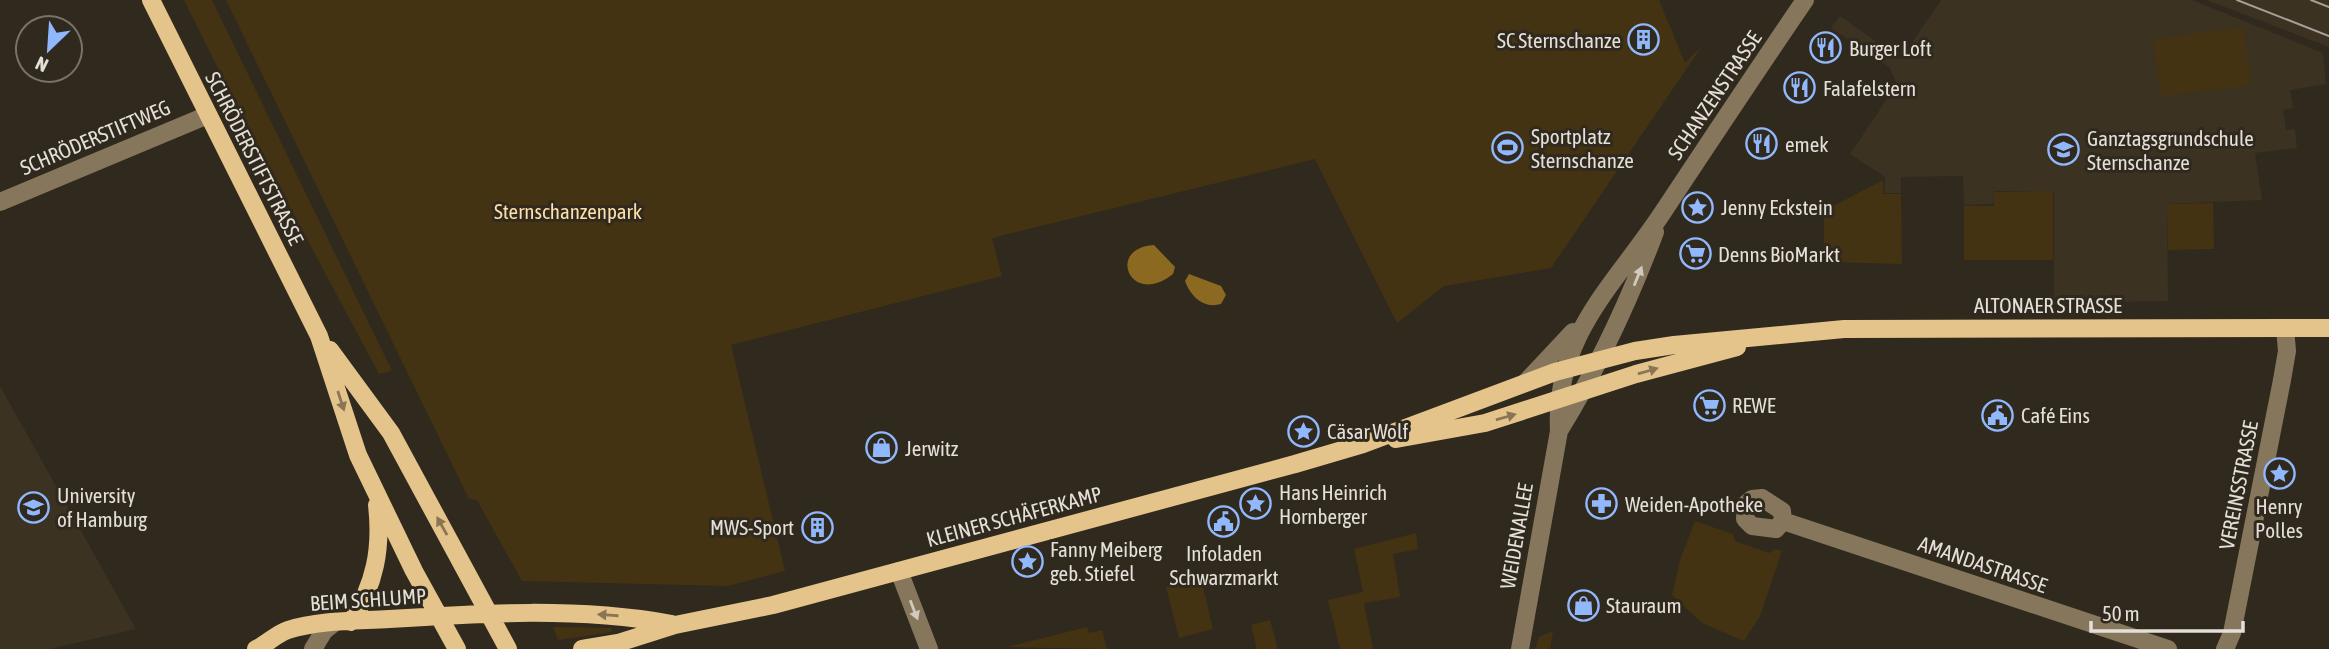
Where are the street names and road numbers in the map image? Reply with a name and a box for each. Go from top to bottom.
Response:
street label: SCHANZENSTRASSE [1662,26,1766,164]
street label: SCHRÖDERSTIFTSTRASSE [201,68,309,248]
street label: SCHRÖDERSTIFTWEG [16,95,174,179]
street label: ALTONAER STRASSE [1974,293,2122,317]
street label: VEREINSSTRASSE [2214,419,2262,551]
street label: KLEINER SCHÄFERKAMP [923,481,1105,551]
street label: WEIDENALLEE [1495,481,1537,591]
street label: AMANDASTRASSE [1915,531,2051,597]
street label: BEIM SCHLUMP [309,583,427,615]

